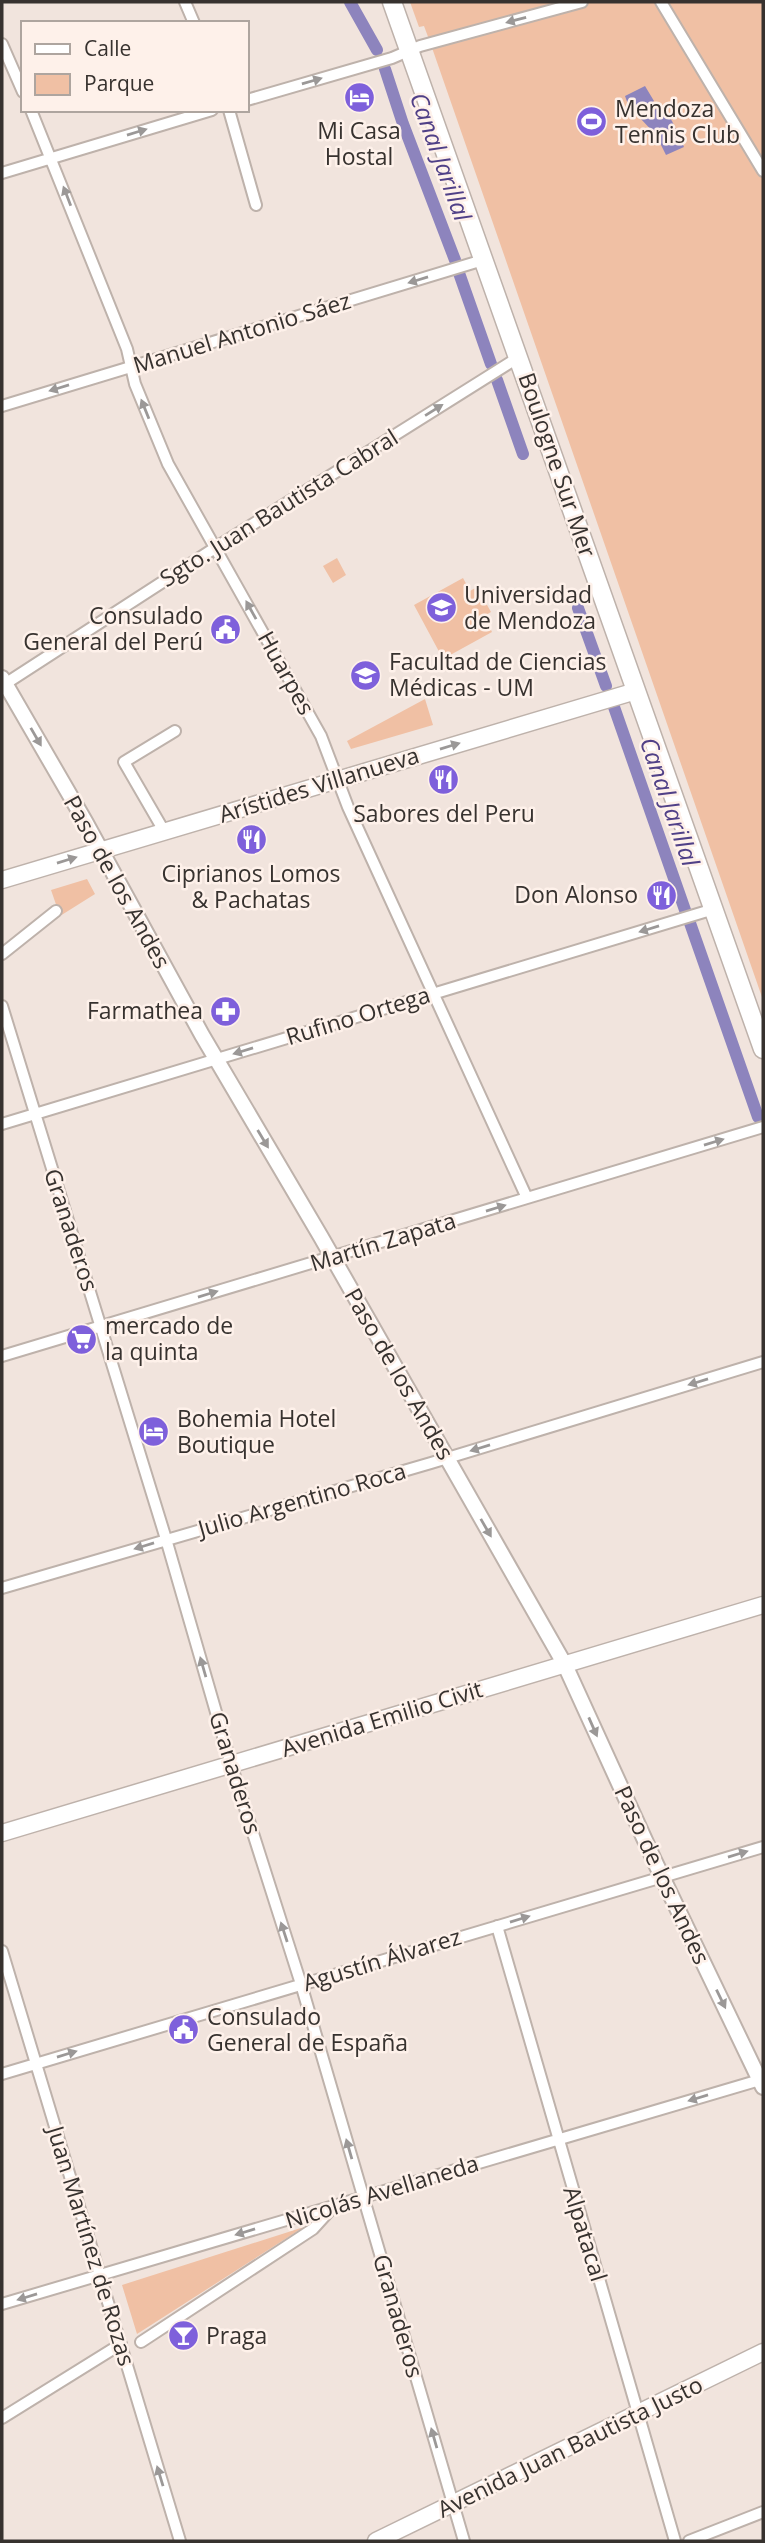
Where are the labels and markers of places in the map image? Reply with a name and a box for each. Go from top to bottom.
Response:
hotel icon: Mi Casa Hostal [342,80,376,114]
place label: Mendoza Tennis Club [615,92,740,150]
sports icon: Mendoza Tennis Club [575,105,609,139]
place label: Mi Casa Hostal [317,114,401,172]
place label: Universidad de Mendoza [464,578,596,636]
school or university icon: Universidad de Mendoza [424,591,458,625]
place label: Consulado General del Perú [23,599,203,657]
public building icon: Consulado General del Perú [209,612,243,646]
place label: Facultad de Ciencias Médicas - UM [389,645,606,703]
school or university icon: Facultad de Ciencias Médicas - UM [349,658,383,692]
restaurant icon: Sabores del Peru [427,763,461,797]
place label: Sabores del Peru [353,797,535,829]
restaurant icon: Ciprianos Lomos & Pachatas [234,823,268,857]
place label: Ciprianos Lomos & Pachatas [161,857,341,915]
place label: Don Alonso [514,878,638,910]
restaurant icon: Don Alonso [644,878,678,912]
place label: Farmathea [87,994,203,1026]
pharmacy icon: Farmathea [209,994,243,1028]
place label: mercado de la quinta [105,1309,233,1367]
supermarket icon: mercado de la quinta [65,1322,99,1356]
place label: Bohemia Hotel Boutique [177,1402,336,1460]
hotel icon: Bohemia Hotel Boutique [137,1415,171,1449]
place label: Consulado General de España [207,2000,408,2058]
public building icon: Consulado General de España [167,2013,201,2047]
bar icon: Praga [166,2319,200,2353]
place label: Praga [206,2319,267,2351]

